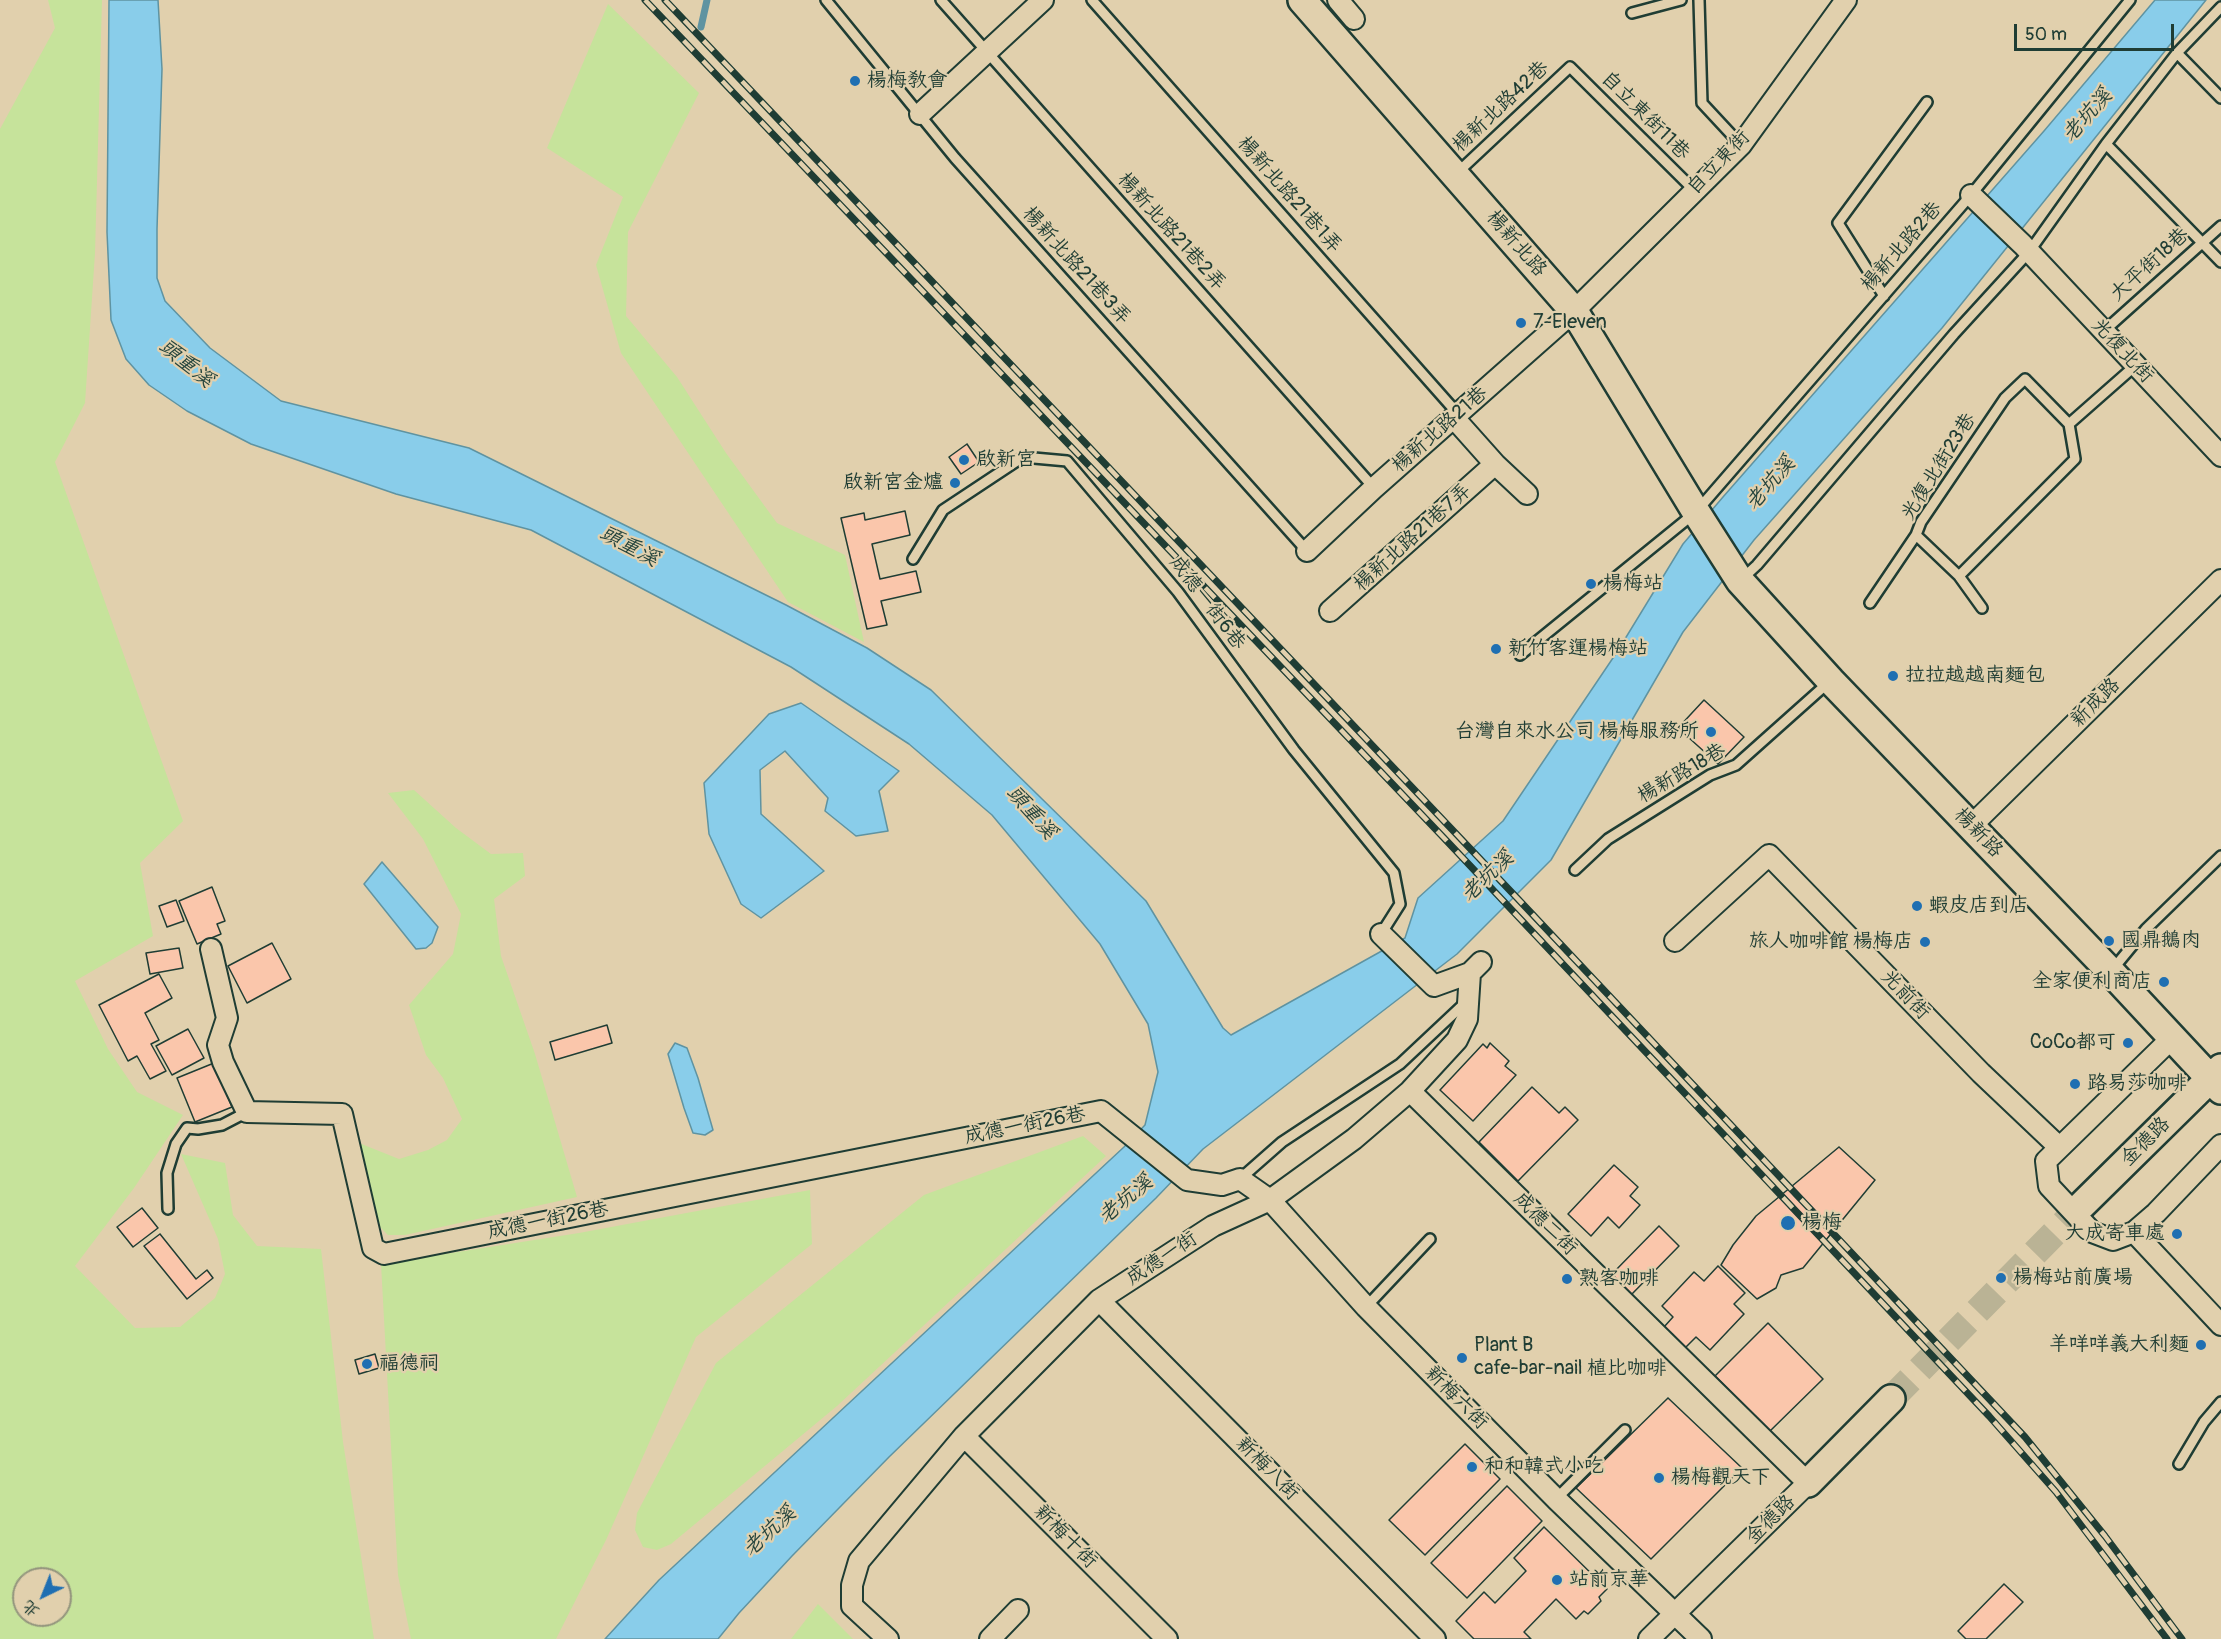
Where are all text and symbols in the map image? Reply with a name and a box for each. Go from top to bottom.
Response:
scale bar [2017,12,2178,50]
text: 50 m [2025,23,2067,46]
street label: 楊新北路42巷 [1448,56,1554,158]
street label: 自立東街11巷 [1596,67,1694,165]
place label: 楊梅教會 [867,69,947,93]
marker: 楊梅教會 [848,74,862,88]
water label: 老坑溪 [2058,84,2118,148]
street label: 自立東街 [1683,126,1755,200]
street label: 楊新北路21巷1弄 [1232,132,1346,258]
street label: 楊新北路21巷2弄 [1112,168,1230,296]
street label: 楊新北路2巷 [1856,197,1948,297]
street label: 楊新北路21巷3弄 [1017,202,1135,330]
street label: 楊新北路 [1481,206,1551,282]
street label: 大平街18巷 [2106,223,2194,307]
place label: 7-Eleven [1533,311,1607,335]
street label: 光復北街 [2086,314,2158,388]
marker: 7-Eleven [1514,316,1528,330]
water label: 頭重溪 [154,334,218,394]
street label: 楊新北路21巷 [1387,382,1493,478]
street label: 光復北街23巷 [1897,409,1981,525]
place label: 啟新宮 [976,448,1036,472]
water label: 老坑溪 [1741,452,1801,516]
marker: 啟新宮 [957,453,971,467]
place label: 啟新宮金爐 [843,471,943,495]
marker: 啟新宮金爐 [948,476,962,490]
street label: 楊新北路21巷7弄 [1349,479,1477,597]
water label: 頭重溪 [595,521,663,573]
street label: 成德一街6巷 [1164,551,1250,655]
place label: 楊梅站 [1603,572,1663,596]
marker: 楊梅站 [1584,577,1598,591]
place label: 新竹客運楊梅站 [1508,637,1648,661]
marker: 新竹客運楊梅站 [1489,642,1503,656]
place label: 拉拉越越南麵包 [1905,664,2045,688]
marker: 拉拉越越南麵包 [1886,669,1900,683]
street label: 新成路 [2066,673,2126,733]
place label: 台灣自來水公司 楊梅服務所 [1455,720,1699,744]
marker: 台灣自來水公司 楊梅服務所 [1704,725,1718,739]
street label: 楊新路18巷 [1634,739,1730,809]
water label: 頭重溪 [1001,781,1061,845]
street label: 楊新路 [1949,803,2007,863]
water label: 老坑溪 [1457,846,1519,908]
place label: 蝦皮店到店 [1929,894,2029,918]
marker: 蝦皮店到店 [1910,899,1924,913]
place label: 國鼎鵝肉 [2121,929,2201,953]
place label: 旅人咖啡館 楊梅店 [1749,930,1913,954]
marker: 國鼎鵝肉 [2102,934,2116,948]
marker: 旅人咖啡館 楊梅店 [1918,935,1932,949]
street label: 光前街 [1876,965,1934,1025]
place label: 全家便利商店 [2032,970,2152,994]
marker: 全家便利商店 [2157,975,2171,989]
place label: CoCo都可 [2030,1031,2116,1055]
marker: CoCo都可 [2121,1036,2135,1050]
place label: 路易莎咖啡 [2087,1072,2187,1096]
marker: 路易莎咖啡 [2068,1077,2082,1091]
street label: 成德一街26巷 [962,1103,1088,1149]
street label: 金德路 [2116,1112,2176,1172]
water label: 老坑溪 [1094,1170,1158,1230]
street label: 成德二街 [1508,1187,1582,1261]
street label: 成德一街26巷 [485,1198,611,1244]
place label: 楊梅 [1802,1211,1842,1235]
marker: 楊梅 [1779,1214,1797,1232]
place label: 大成寄車處 [2065,1222,2165,1246]
street label: 成德一街 [1122,1227,1202,1291]
marker: 大成寄車處 [2170,1227,2184,1241]
place label: 楊梅站前廣場 [2013,1266,2133,1290]
place label: 熟客咖啡 [1579,1267,1659,1291]
marker: 楊梅站前廣場 [1994,1271,2008,1285]
marker: 熟客咖啡 [1560,1272,1574,1286]
place label: 羊咩咩義大利麵 [2049,1333,2189,1357]
place label: Plant B cafe-bar-nail 植比咖啡 [1474,1334,1667,1381]
marker: 羊咩咩義大利麵 [2194,1338,2208,1352]
marker: Plant B cafe-bar-nail 植比咖啡 [1455,1351,1469,1365]
place label: 福德祠 [379,1352,439,1376]
marker: 福德祠 [360,1357,374,1371]
street label: 新梅六街 [1419,1361,1493,1435]
street label: 新梅八街 [1230,1432,1304,1506]
place label: 和和韓式小吃 [1484,1455,1604,1479]
marker: 和和韓式小吃 [1465,1460,1479,1474]
place label: 楊梅觀天下 [1671,1466,1771,1490]
marker: 楊梅觀天下 [1652,1471,1666,1485]
street label: 金德路 [1741,1490,1801,1550]
street label: 新梅十街 [1028,1500,1102,1574]
water label: 老坑溪 [738,1501,802,1563]
north arrow [12,1567,72,1627]
place label: 站前京華 [1569,1568,1649,1592]
marker: 站前京華 [1550,1573,1564,1587]
text: 北 [18,1596,44,1621]

